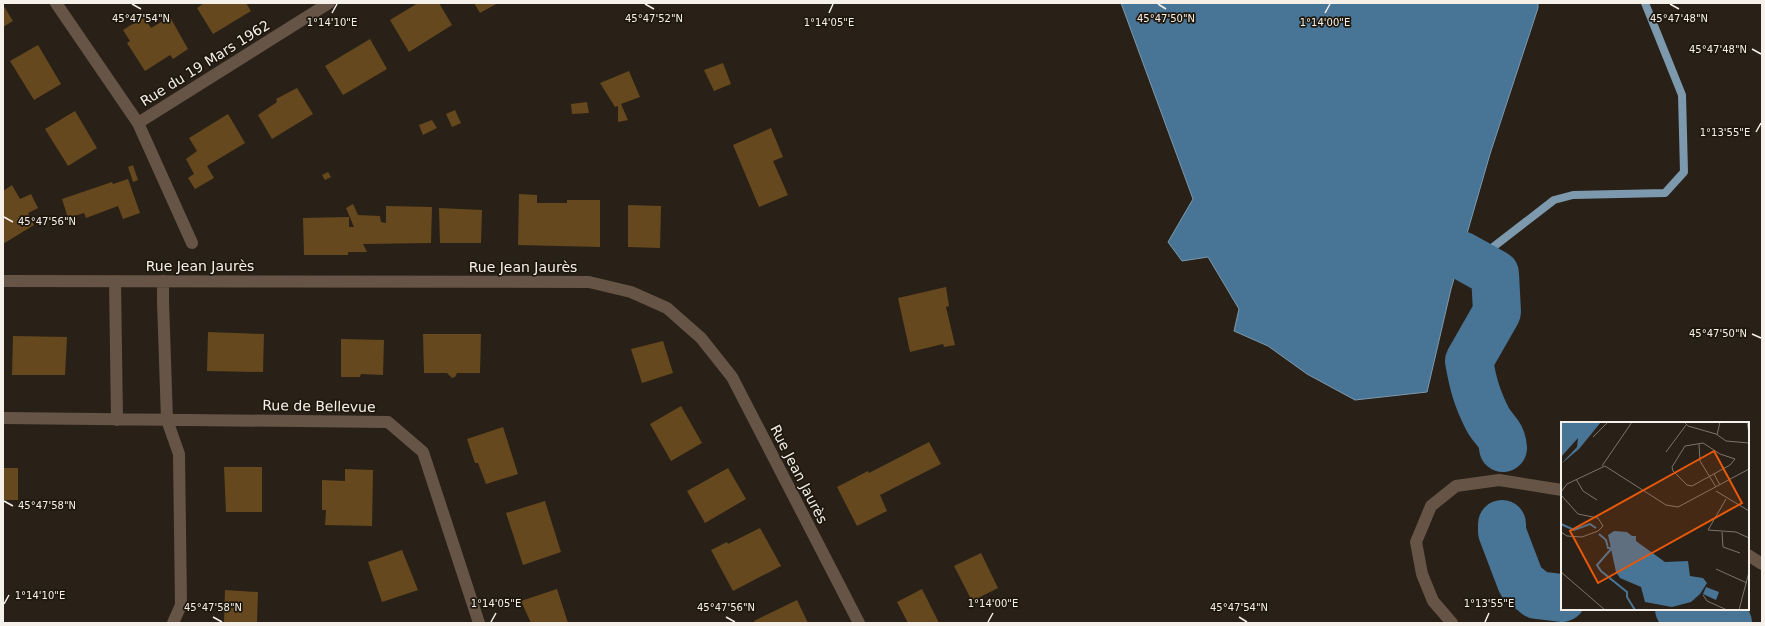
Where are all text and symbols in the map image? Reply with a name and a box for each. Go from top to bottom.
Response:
text: 45°47'54"N [112,13,170,24]
text: 45°47'52"N [625,13,683,24]
text: 45°47'50"N [1137,13,1195,24]
text: 45°47'48"N [1650,13,1708,24]
street label: Rue du 19 Mars 1962 [137,17,273,109]
text: 1°14'10"E [307,17,357,28]
text: 1°14'05"E [804,17,854,28]
text: 1°14'00"E [1300,17,1350,28]
text: 45°47'48"N [1689,44,1747,55]
text: 1°13'55"E [1700,127,1750,138]
text: 45°47'56"N [18,216,76,227]
street label: Rue Jean Jaurès [146,258,254,274]
street label: Rue Jean Jaurès [469,259,577,275]
text: 45°47'50"N [1689,328,1747,339]
street label: Rue de Bellevue [262,397,376,415]
street label: Rue Jean Jaurès [767,422,831,526]
inset map [1561,422,1749,610]
text: 45°47'58"N [18,500,76,511]
text: 1°14'10"E [15,590,65,601]
text: 1°14'05"E [471,598,521,609]
text: 1°14'00"E [968,598,1018,609]
text: 1°13'55"E [1464,598,1514,609]
text: 45°47'58"N [184,602,242,613]
text: 45°47'56"N [697,602,755,613]
text: 45°47'54"N [1210,602,1268,613]

